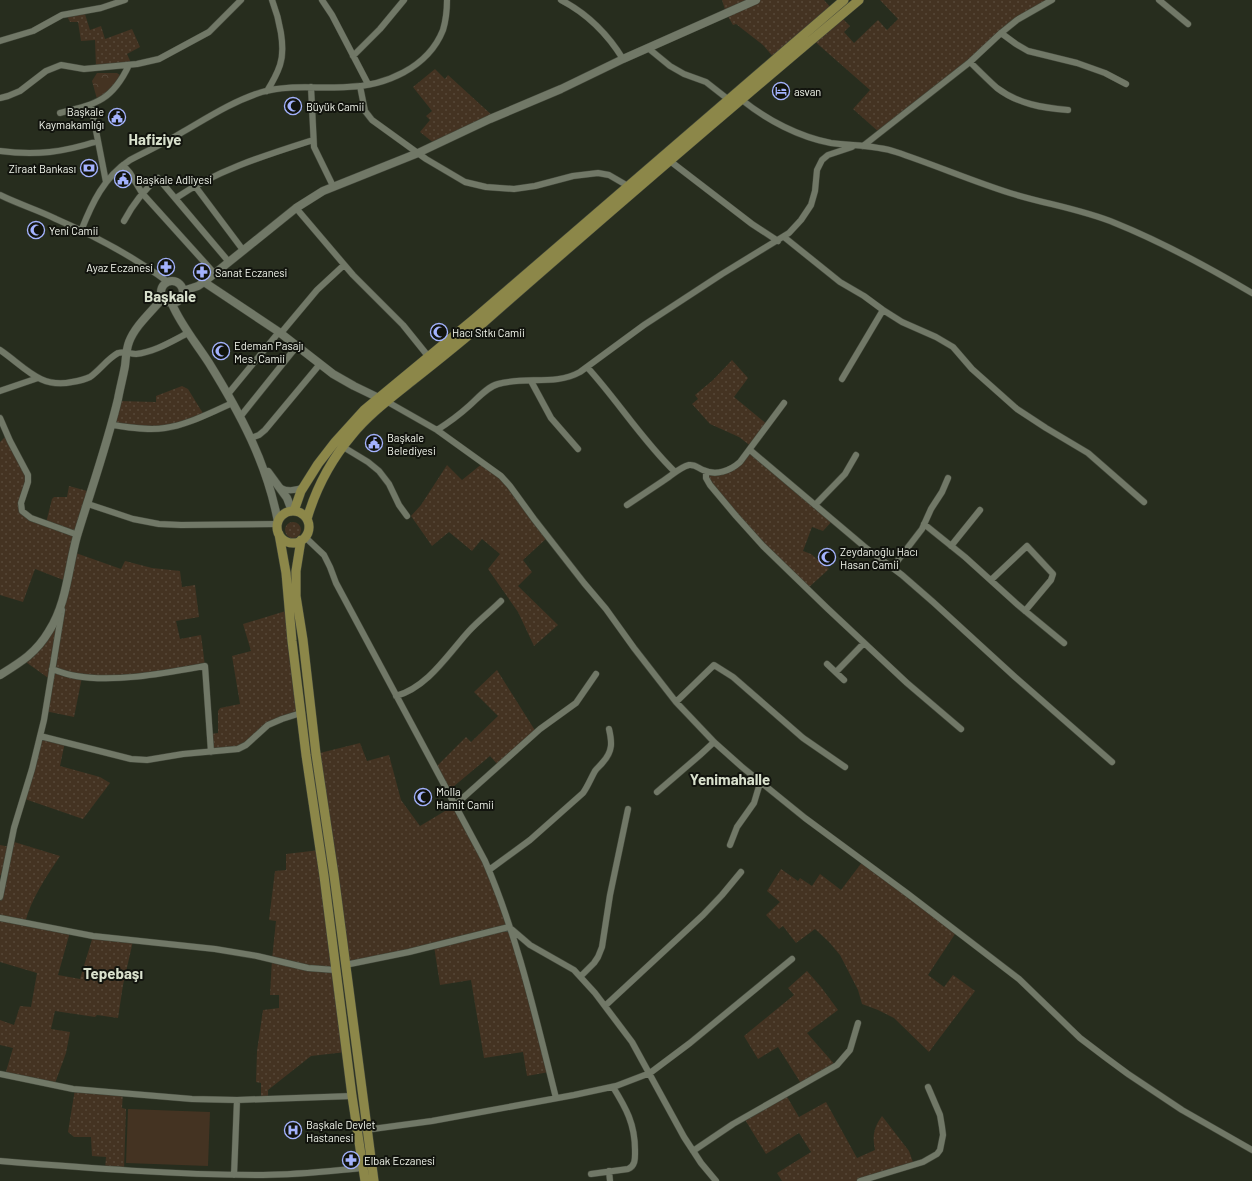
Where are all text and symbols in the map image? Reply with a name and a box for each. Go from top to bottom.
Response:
hotel icon: asvan [771,81,791,101]
place label: asvan [794,85,821,98]
mosque icon: Büyük Camii [283,96,303,116]
place label: Büyük Camii [306,100,365,113]
place label: Başkale Kaymakamlığı [39,105,104,131]
public building icon: Başkale Kaymakamlığı [107,107,127,127]
district label: Hafiziye [129,130,181,148]
bank icon: Ziraat Bankası [79,158,99,178]
place label: Ziraat Bankası [9,162,76,175]
public building icon: Başkale Adliyesi [113,169,133,189]
place label: Başkale Adliyesi [136,173,212,186]
mosque icon: Yeni Camii [26,220,46,240]
place label: Yeni Camii [49,224,98,237]
pharmacy icon: Ayaz Eczanesi [156,257,176,277]
place label: Ayaz Eczanesi [86,261,153,274]
pharmacy icon: Sanat Eczanesi [192,262,212,282]
place label: Sanat Eczanesi [215,266,288,279]
district label: Başkale [144,287,196,305]
mosque icon: Hacı Sıtkı Camii [429,322,449,342]
place label: Hacı Sıtkı Camii [452,326,525,339]
place label: Edeman Pasajı Mes. Camii [234,339,303,365]
mosque icon: Edeman Pasajı Mes. Camii [211,341,231,361]
place label: Başkale Belediyesi [387,431,436,457]
public building icon: Başkale Belediyesi [364,433,384,453]
place label: Zeydanoğlu Hacı Hasan Camii [840,545,918,571]
mosque icon: Zeydanoğlu Hacı Hasan Camii [817,547,837,567]
district label: Yenimahalle [690,770,770,788]
place label: Molla Hamit Camii [436,785,494,811]
mosque icon: Molla Hamit Camii [413,787,433,807]
district label: Tepebaşı [83,964,143,982]
place label: Başkale Devlet Hastanesi [306,1118,375,1144]
hospital icon: Başkale Devlet Hastanesi [283,1120,303,1140]
pharmacy icon: Elbak Eczanesi [341,1150,361,1170]
place label: Elbak Eczanesi [364,1154,435,1167]

